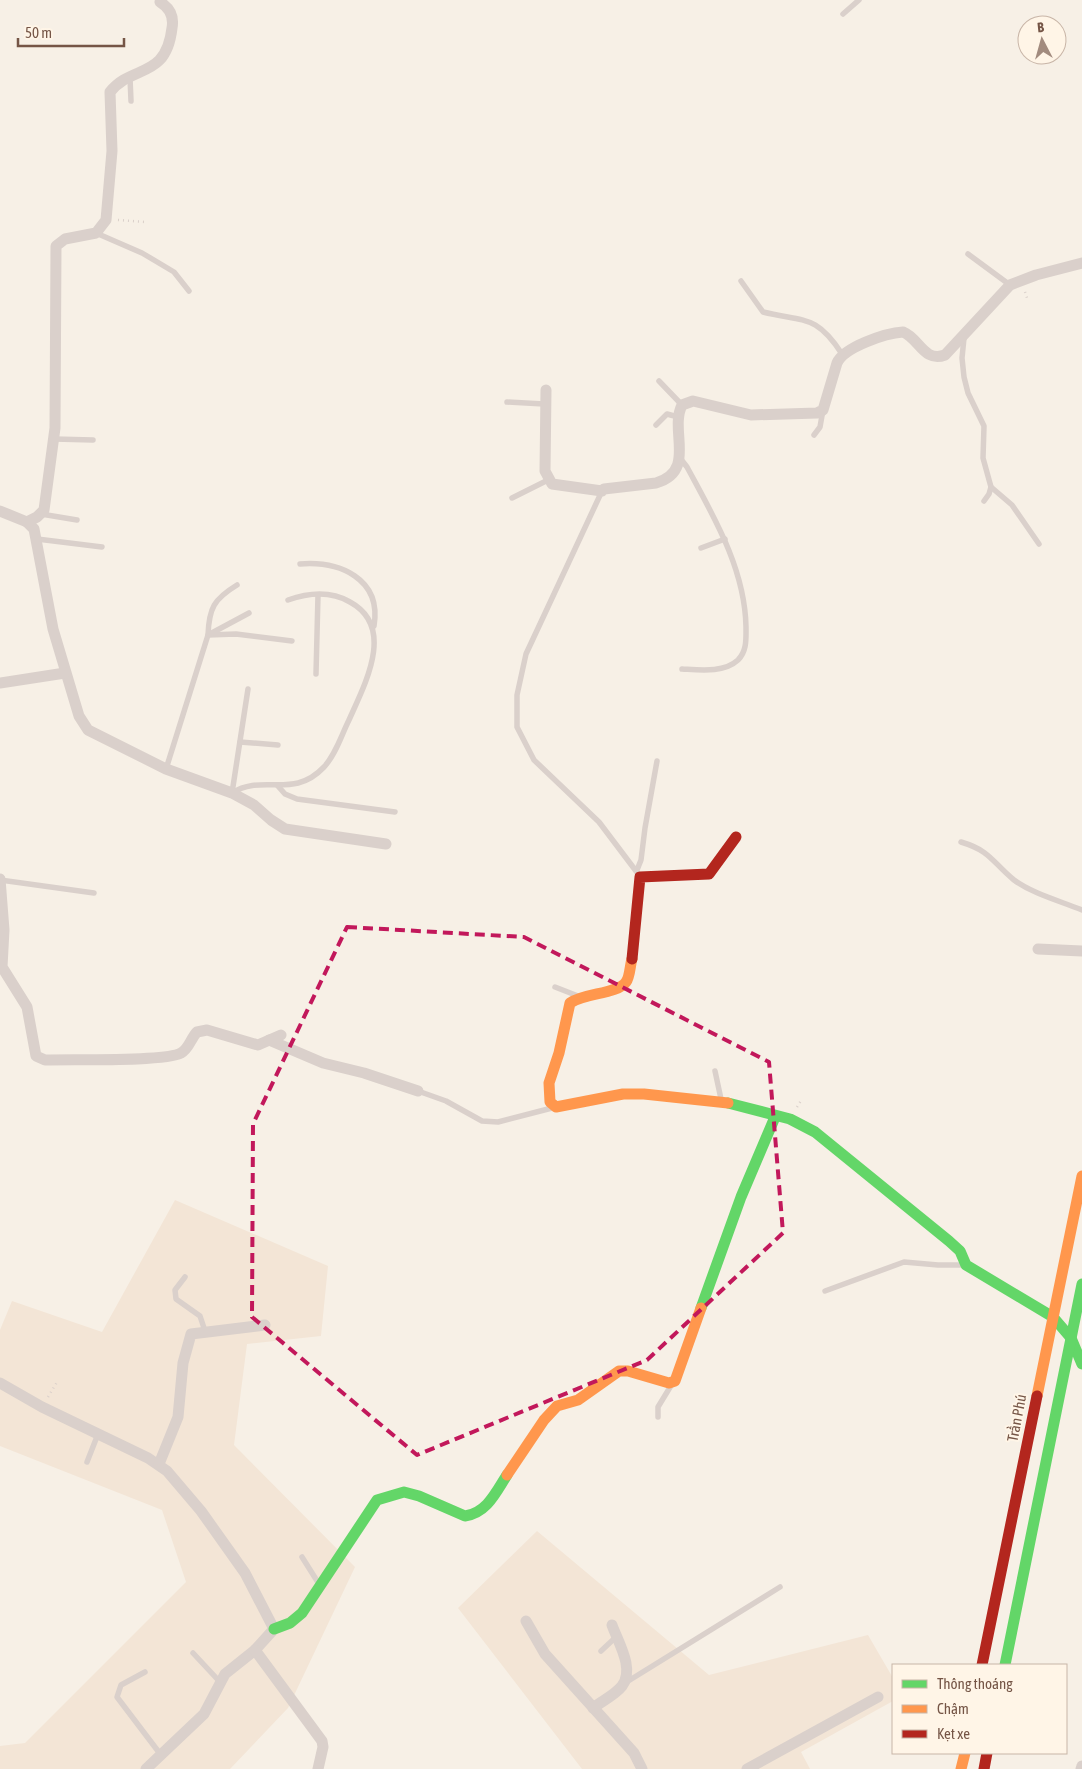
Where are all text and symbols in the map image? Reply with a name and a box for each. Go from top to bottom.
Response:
scale bar [18,15,124,47]
north arrow [1017,15,1067,65]
text: B [1037,19,1045,35]
text: 50 m [25,24,52,41]
street label: Trần Phú [1004,1393,1029,1443]
legend [892,1664,1067,1754]
text: Thông thoáng [937,1675,1013,1692]
text: Chậm [937,1700,969,1717]
text: Kẹt xe [937,1725,970,1742]

